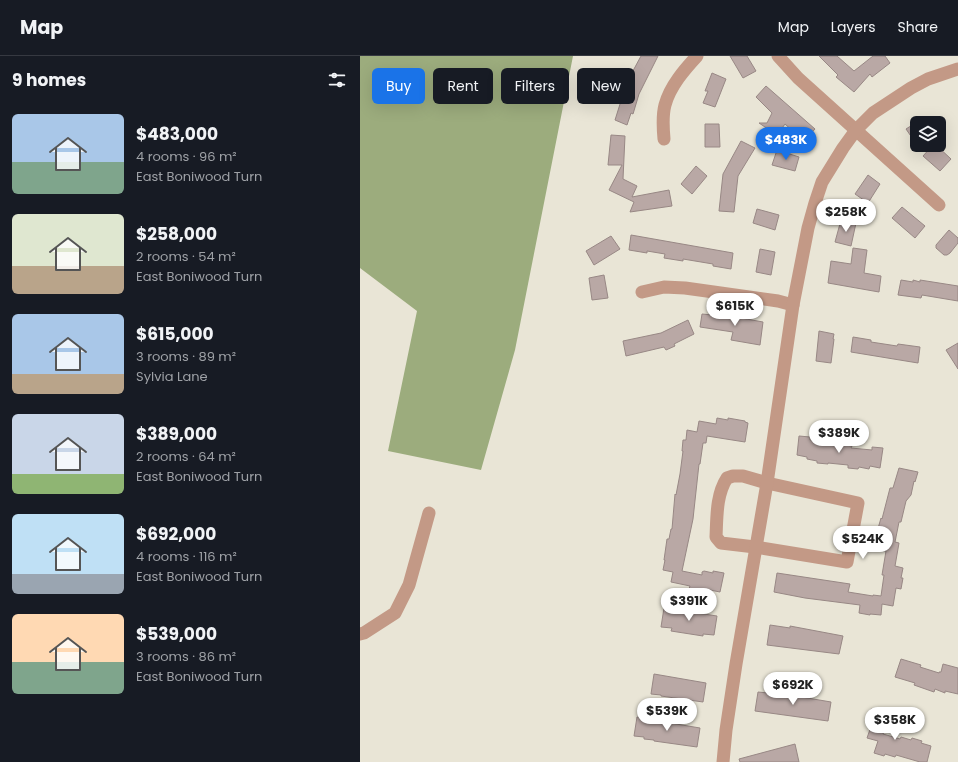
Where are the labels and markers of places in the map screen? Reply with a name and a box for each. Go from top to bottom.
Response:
pin: $483K [758,127,814,161]
pin: $258K [818,199,874,233]
pin: $615K [707,293,763,327]
pin: $389K [811,420,867,454]
pin: $524K [835,526,891,560]
pin: $391K [661,588,717,622]
pin: $692K [765,672,821,706]
pin: $539K [639,698,695,732]
pin: $358K [867,707,923,741]

